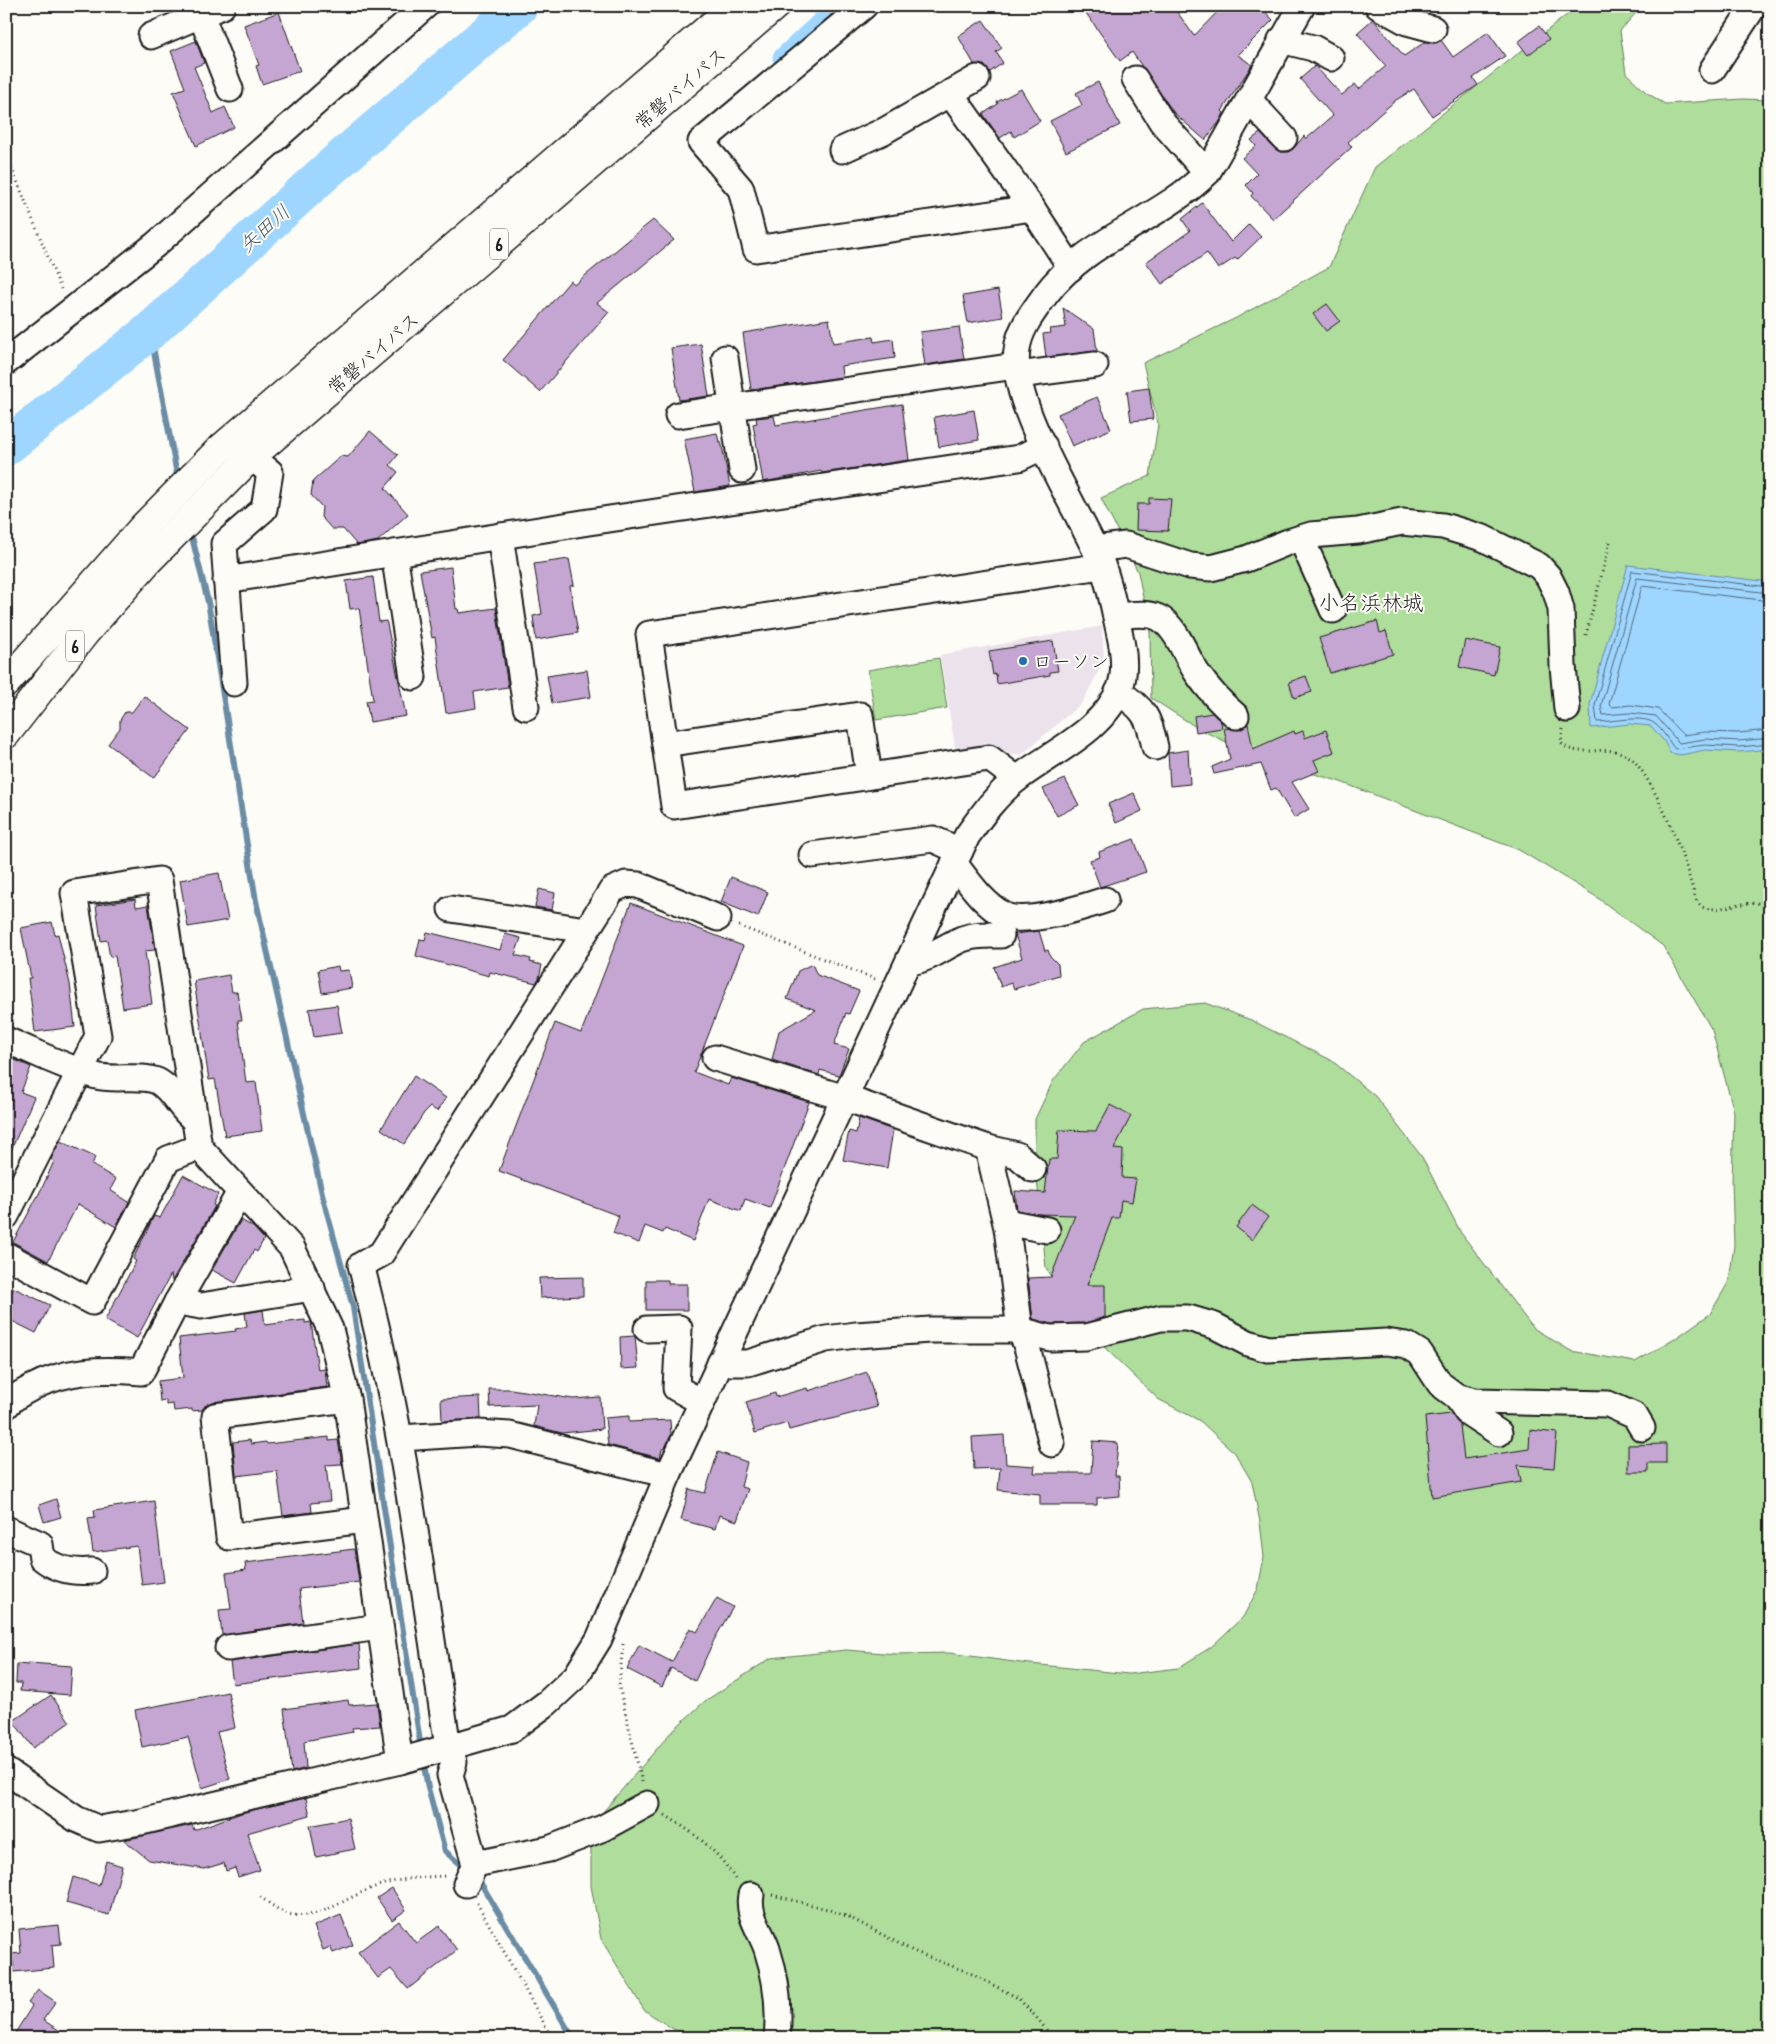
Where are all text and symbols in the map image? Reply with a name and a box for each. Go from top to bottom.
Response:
street label: 常磐バイパス [629,41,731,135]
water label: 矢田川 [233,198,295,258]
road number: 6 [490,228,508,260]
street label: 常磐バイパス [322,306,424,400]
district label: 小名浜林城 [1319,588,1424,617]
road number: 6 [66,630,84,661]
place label: ローソン [1033,648,1109,674]
marker: ローソン [1017,655,1029,667]

